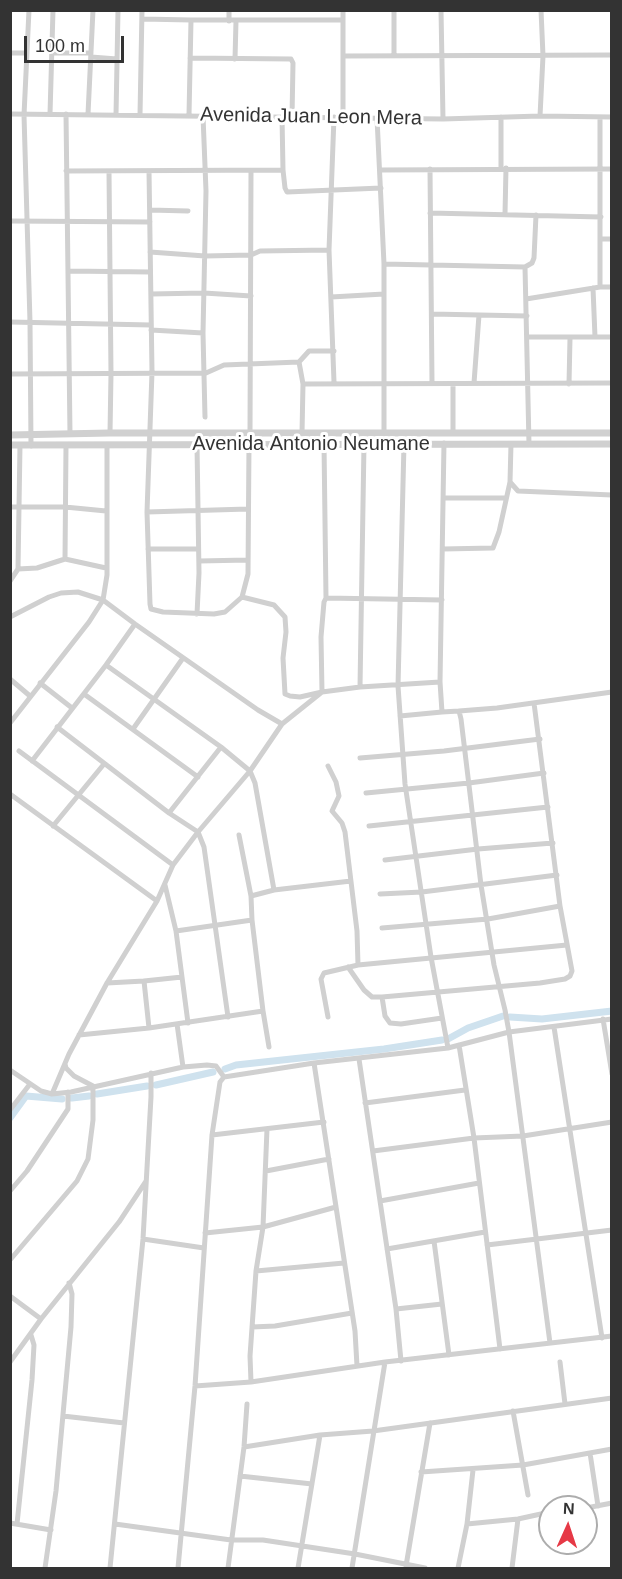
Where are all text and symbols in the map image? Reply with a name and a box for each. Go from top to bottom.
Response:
scale bar [27,24,128,62]
text: 100 m [35,36,85,56]
street label: Avenida Juan Leon Mera [200,103,422,131]
street label: Avenida Antonio Neumane [192,432,430,456]
north arrow [538,1495,598,1555]
text: N [563,1500,575,1517]

